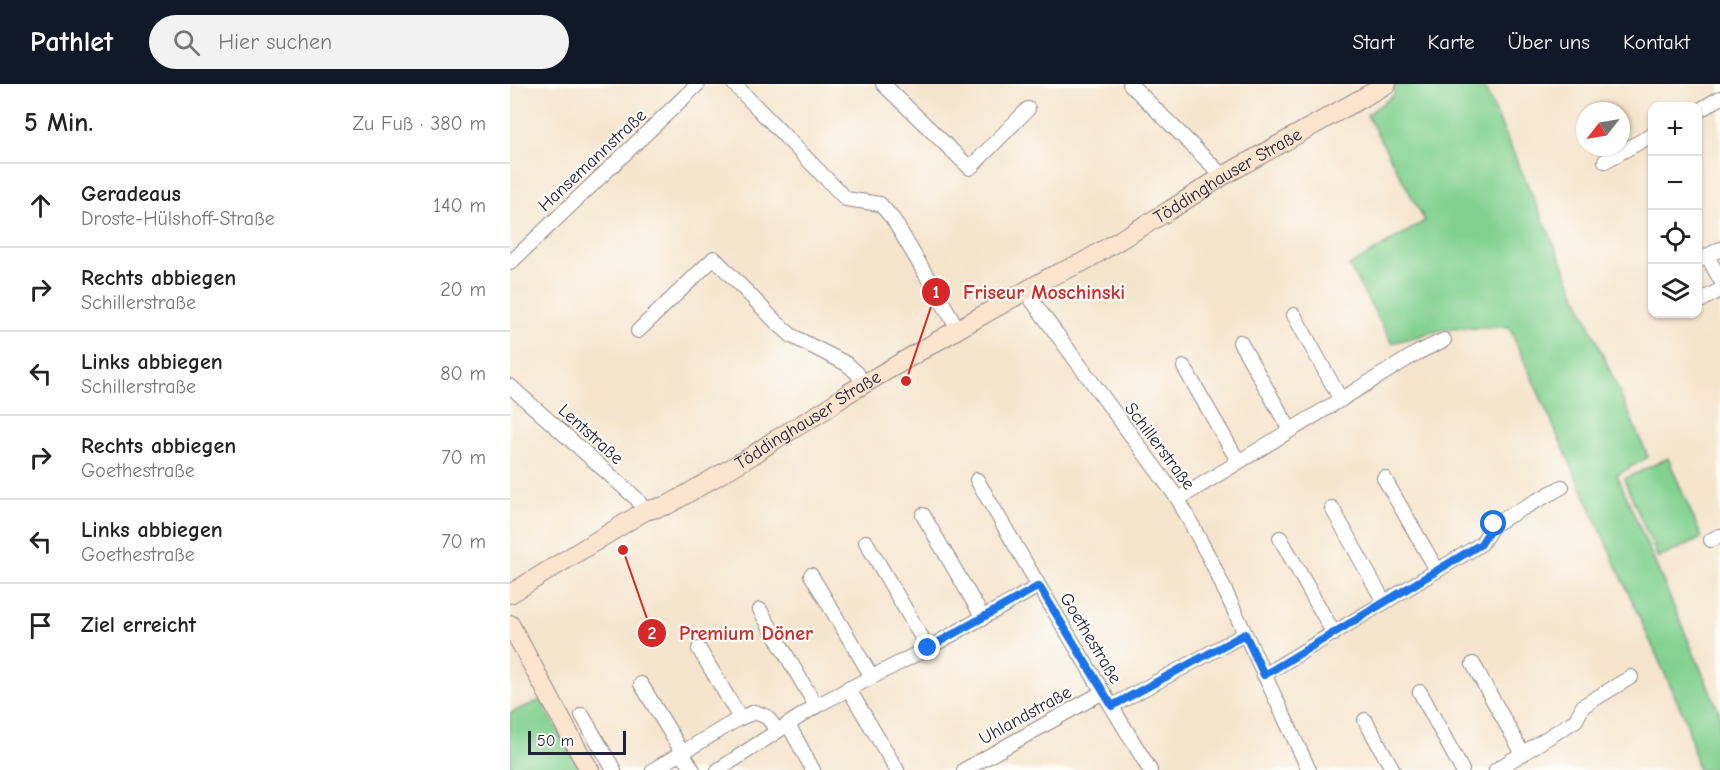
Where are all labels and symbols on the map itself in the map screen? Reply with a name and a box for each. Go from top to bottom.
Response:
north arrow [1576,102,1630,156]
street label: Hansemannstraße [534,105,651,216]
street label: Töddinghauser Straße [1150,124,1306,228]
callout: Friseur Moschinski [921,273,1137,311]
text: Friseur Moschinski [963,281,1125,304]
text: 1 [932,282,940,303]
street label: Töddinghauser Straße [731,366,885,474]
street label: Schillerstraße [1120,399,1199,494]
street label: Lentstraße [554,400,627,469]
route start [1480,510,1506,536]
street label: Goethestraße [1055,589,1126,688]
callout: Premium Döner [637,614,825,652]
text: Premium Döner [679,622,813,645]
text: 2 [648,623,657,644]
route end [914,634,940,660]
street label: Uhlandstraße [976,682,1075,749]
scale bar [528,728,626,756]

